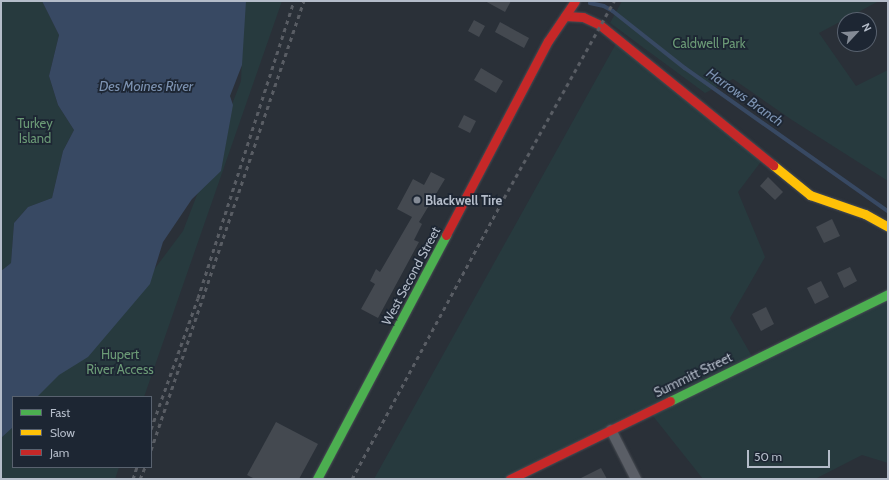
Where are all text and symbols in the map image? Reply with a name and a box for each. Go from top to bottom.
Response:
north arrow [837,12,877,52]
text: N [859,21,875,34]
park label: Caldwell Park [673,35,745,51]
water label: Harrows Branch [703,64,787,130]
water label: Des Moines River [99,78,193,94]
park label: Turkey Island [17,116,53,147]
place label: Blackwell Tire [425,192,502,208]
marker: Blackwell Tire [412,195,422,205]
street label: West Second Street [378,224,444,328]
park label: Hupert River Access [86,347,154,378]
street label: Summitt Street [651,349,735,401]
legend [12,396,152,468]
text: Fast [50,405,70,420]
text: Slow [50,425,75,440]
scale bar [749,442,832,468]
text: Jam [50,445,69,460]
text: 50 m [754,449,782,464]

